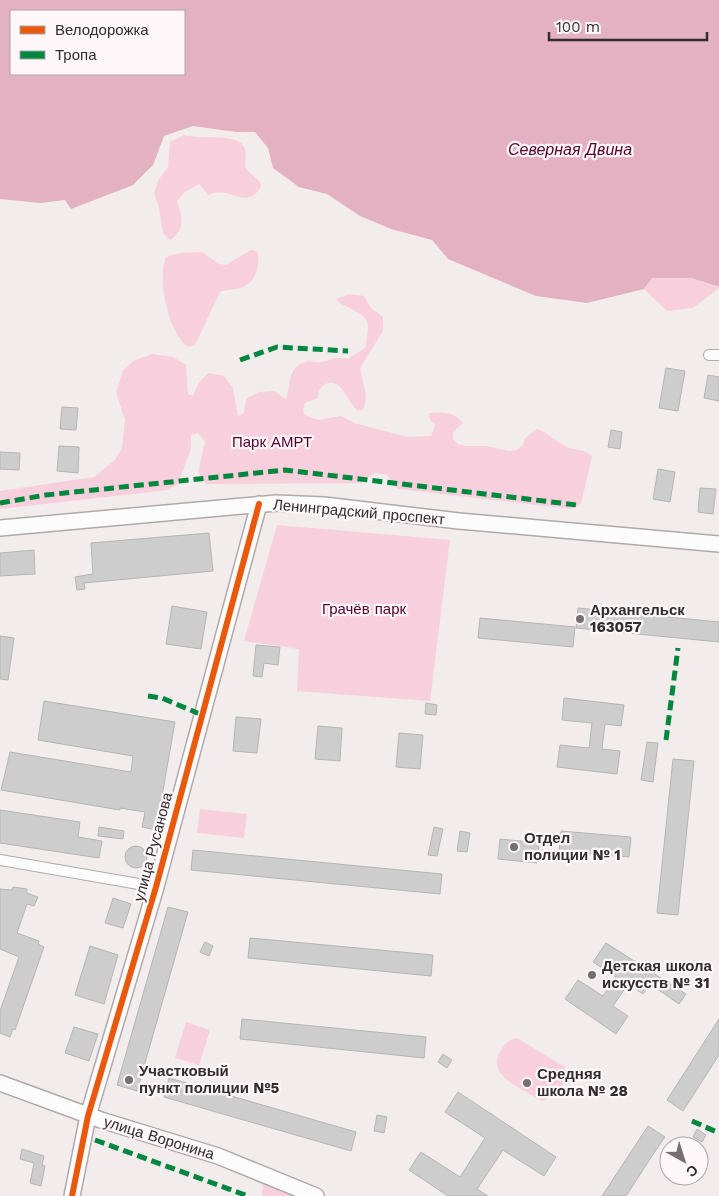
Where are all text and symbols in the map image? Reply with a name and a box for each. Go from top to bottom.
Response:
legend [10,10,185,75]
scale bar [549,10,706,42]
text: 100 m [556,18,600,36]
text: Велодорожка [55,21,149,39]
text: Тропа [55,46,97,64]
water label: Северная Двина [508,140,632,159]
park label: Парк АМРТ [232,433,312,451]
street label: Ленинградский проспект [272,496,446,528]
park label: Грачёв парк [322,600,407,618]
place label: Архангельск 163057 [590,601,685,636]
marker: Архангельск 163057 [574,613,586,625]
street label: улица Русанова [130,790,176,904]
place label: Отдел полиции № 1 [524,829,621,864]
marker: Отдел полиции № 1 [508,841,520,853]
place label: Детская школа искусств № 31 [602,957,713,992]
marker: Детская школа искусств № 31 [586,969,598,981]
place label: Участковый пункт полиции №5 [139,1062,280,1097]
place label: Средняя школа № 28 [537,1065,628,1100]
marker: Участковый пункт полиции №5 [123,1074,135,1086]
marker: Средняя школа № 28 [521,1077,533,1089]
street label: улица Воронина [102,1113,217,1164]
north arrow [659,1136,709,1186]
text: С [683,1162,701,1181]

